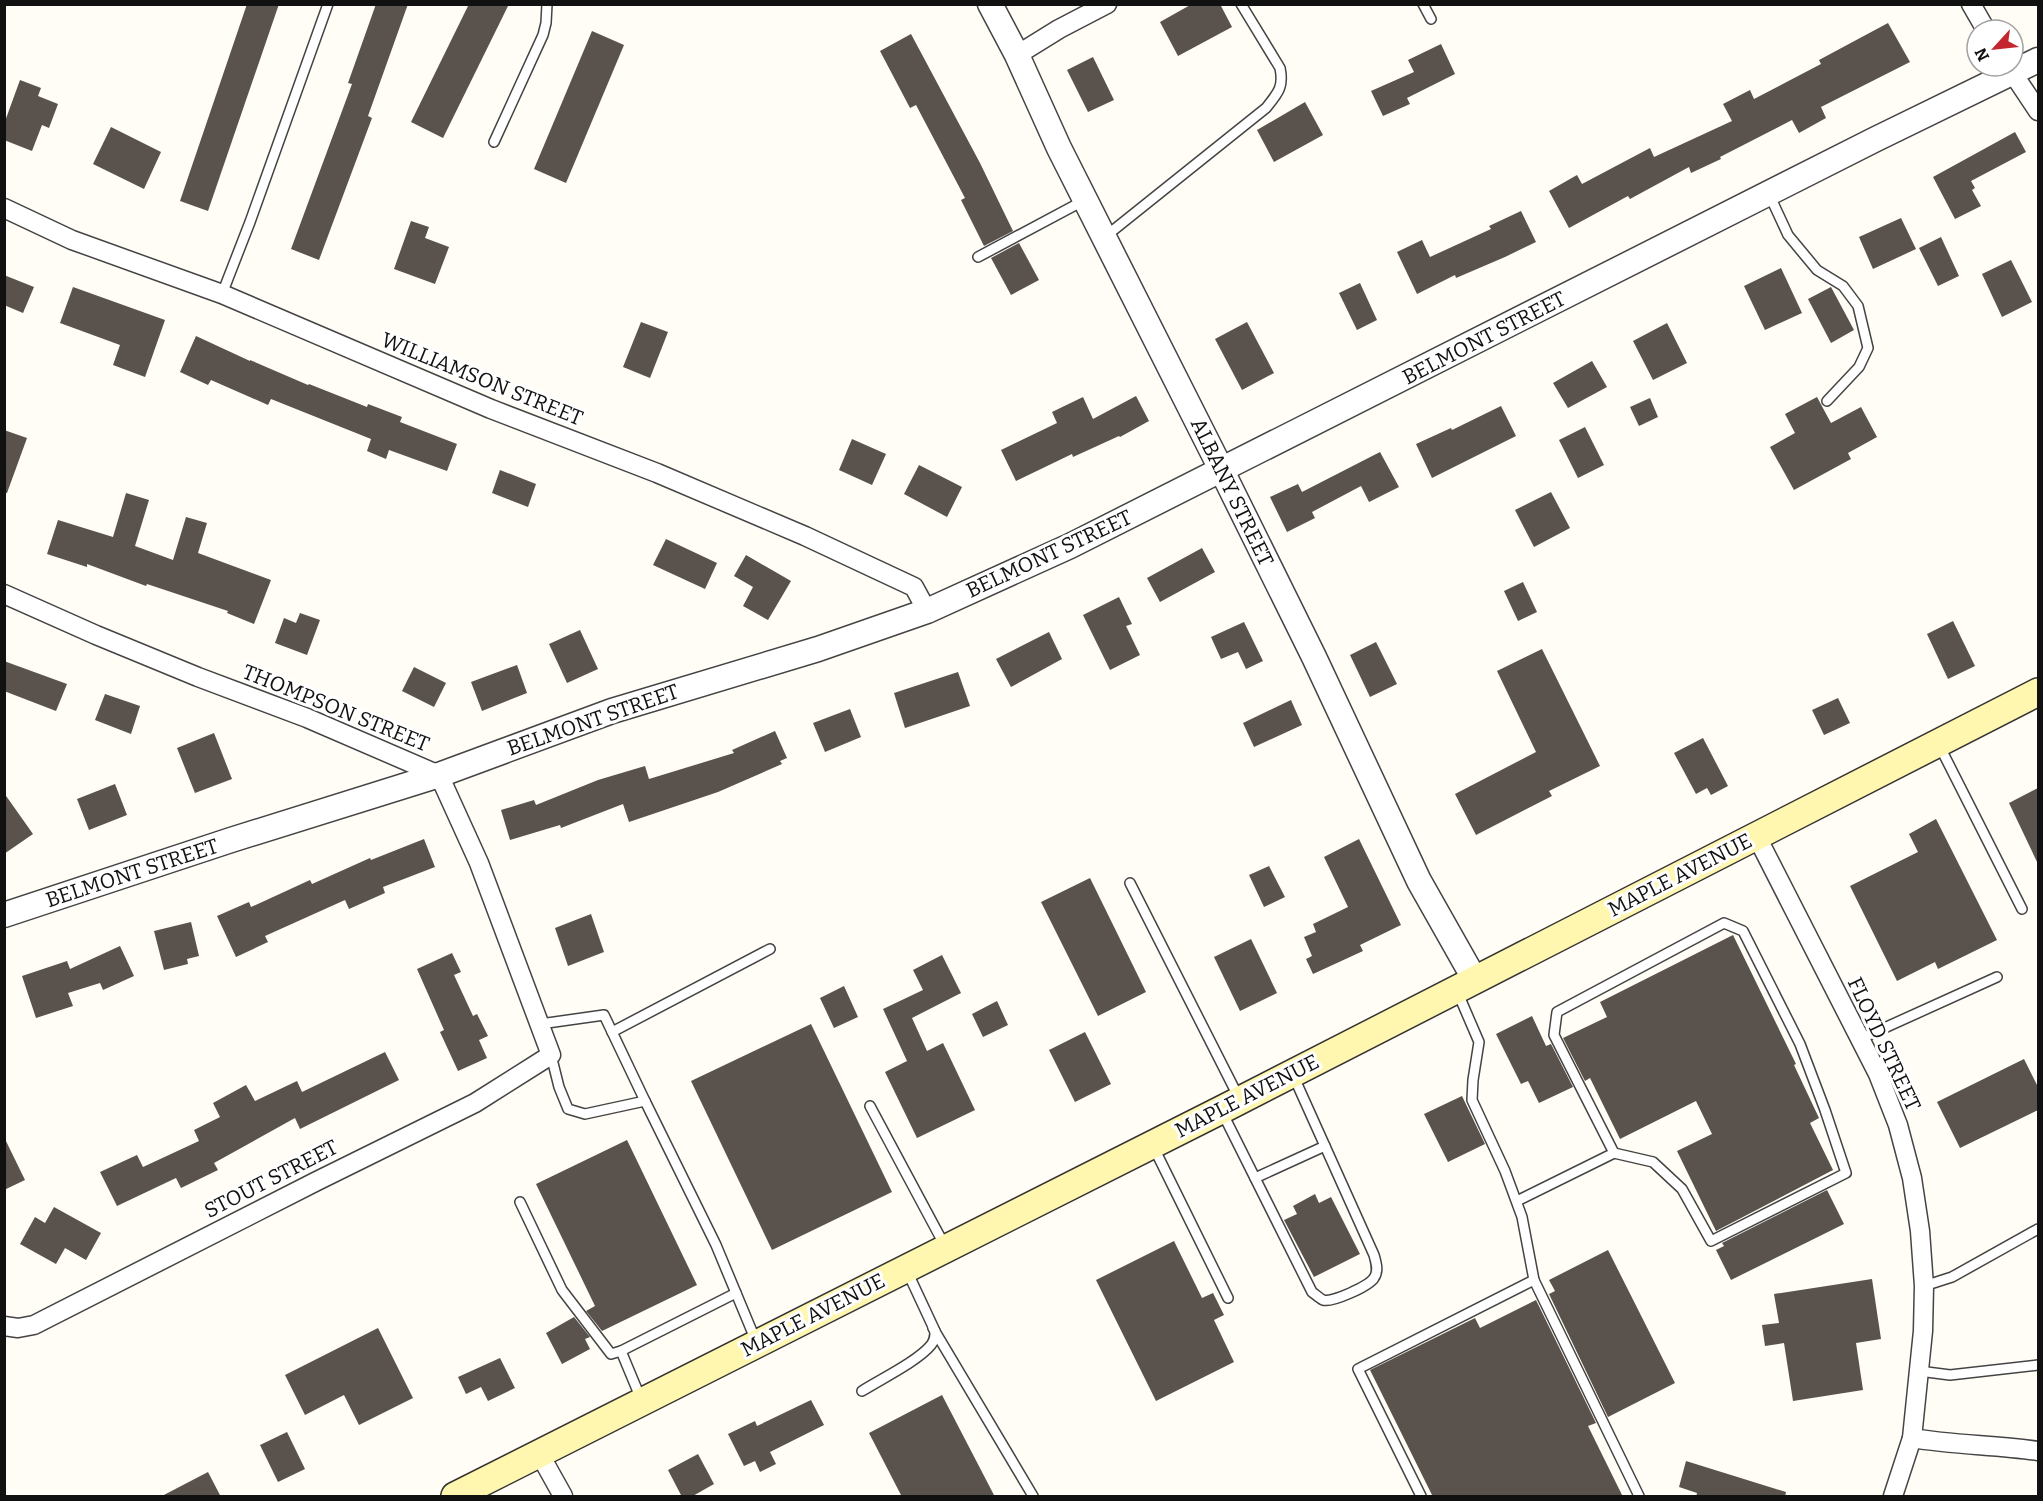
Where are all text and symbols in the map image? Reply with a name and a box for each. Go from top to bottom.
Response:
north arrow [1965,18,2025,78]
text: N [1971,45,1993,64]
street label: BELMONT STREET [1398,286,1570,390]
street label: WILLIAMSON STREET [377,327,587,431]
street label: ALBANY STREET [1185,414,1279,570]
street label: BELMONT STREET [962,504,1136,604]
street label: THOMPSON STREET [239,659,433,757]
street label: BELMONT STREET [504,678,682,762]
street label: MAPLE AVENUE [1604,827,1756,923]
street label: BELMONT STREET [43,833,221,913]
street label: FLOYD STREET [1842,973,1926,1115]
street label: MAPLE AVENUE [1171,1048,1323,1144]
street label: STOUT STREET [200,1134,342,1224]
street label: MAPLE AVENUE [737,1267,889,1363]

